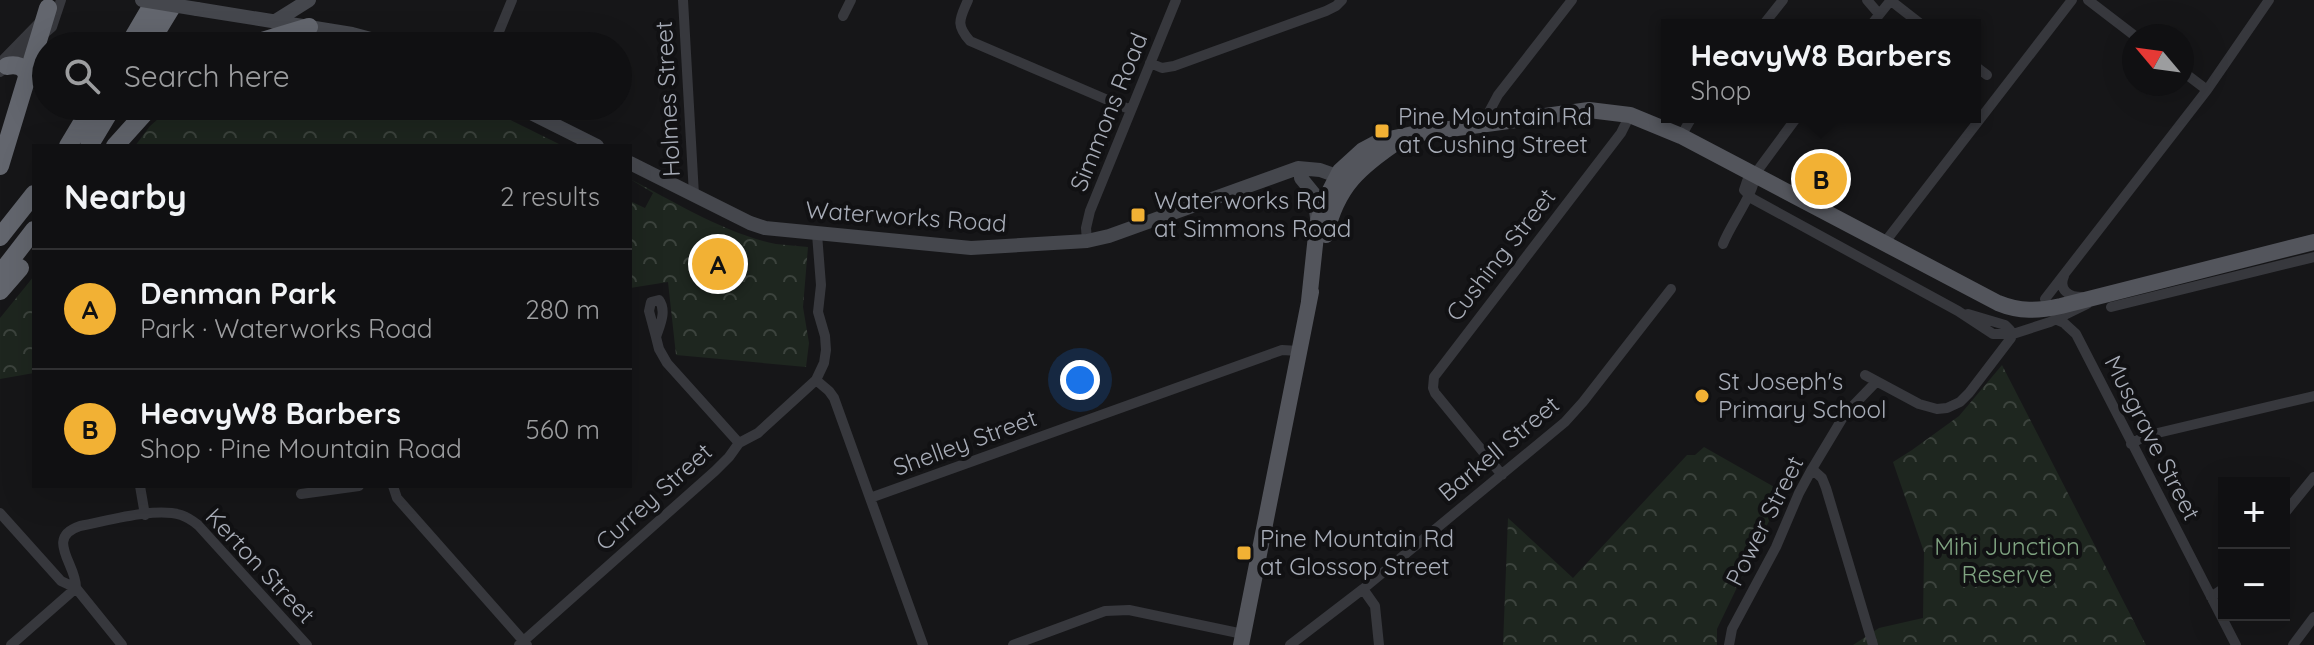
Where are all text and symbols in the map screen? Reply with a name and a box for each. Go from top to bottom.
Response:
popup [1661,19,1981,123]
street label: Holmes Street [648,20,686,178]
north arrow [2122,24,2194,96]
street label: Simmons Road [1063,28,1153,195]
search box [32,32,632,120]
text: HeavyW8 Barbers [1691,36,1952,74]
icon: search [60,54,104,98]
text: Search here [124,57,290,95]
text: Shop [1691,74,1751,107]
place label: Pine Mountain Rd at Cushing Street [1398,101,1592,159]
marker: Pine Mountain Rd at Cushing Street [1373,122,1391,140]
pin: B [1795,149,1847,209]
text: Nearby [64,175,187,218]
text: 2 results [500,180,600,213]
street label: Cushing Street [1439,182,1561,327]
place label: Waterworks Rd at Simmons Road [1154,185,1351,243]
street label: Waterworks Road [805,194,1008,238]
marker: Waterworks Rd at Simmons Road [1129,206,1147,224]
pin: A [692,234,744,294]
text: Denman Park [140,274,337,312]
text: A [82,293,98,326]
text: 280 m [525,293,600,326]
text: Park · Waterworks Road [140,312,432,345]
street label: Musgrave Street [2098,350,2207,525]
your location [1060,360,1100,400]
place label: St Joseph's Primary School [1718,366,1887,424]
marker: St Joseph's Primary School [1693,387,1711,405]
street label: Barkell Street [1432,389,1565,507]
text: HeavyW8 Barbers [140,394,401,432]
street label: Shelley Street [889,402,1041,482]
text: B [81,413,99,446]
text: 560 m [526,413,600,446]
text: Shop · Pine Mountain Road [140,432,462,465]
street label: Currey Street [589,436,718,556]
street label: Power Street [1719,451,1810,590]
map controls [2218,477,2290,621]
button: + [2218,477,2290,549]
street label: Kerton Street [200,501,322,629]
place label: Pine Mountain Rd at Glossop Street [1260,523,1454,581]
park label: Mihi Junction Reserve [1934,531,2080,589]
marker: Pine Mountain Rd at Glossop Street [1235,544,1253,562]
button: − [2218,549,2290,621]

